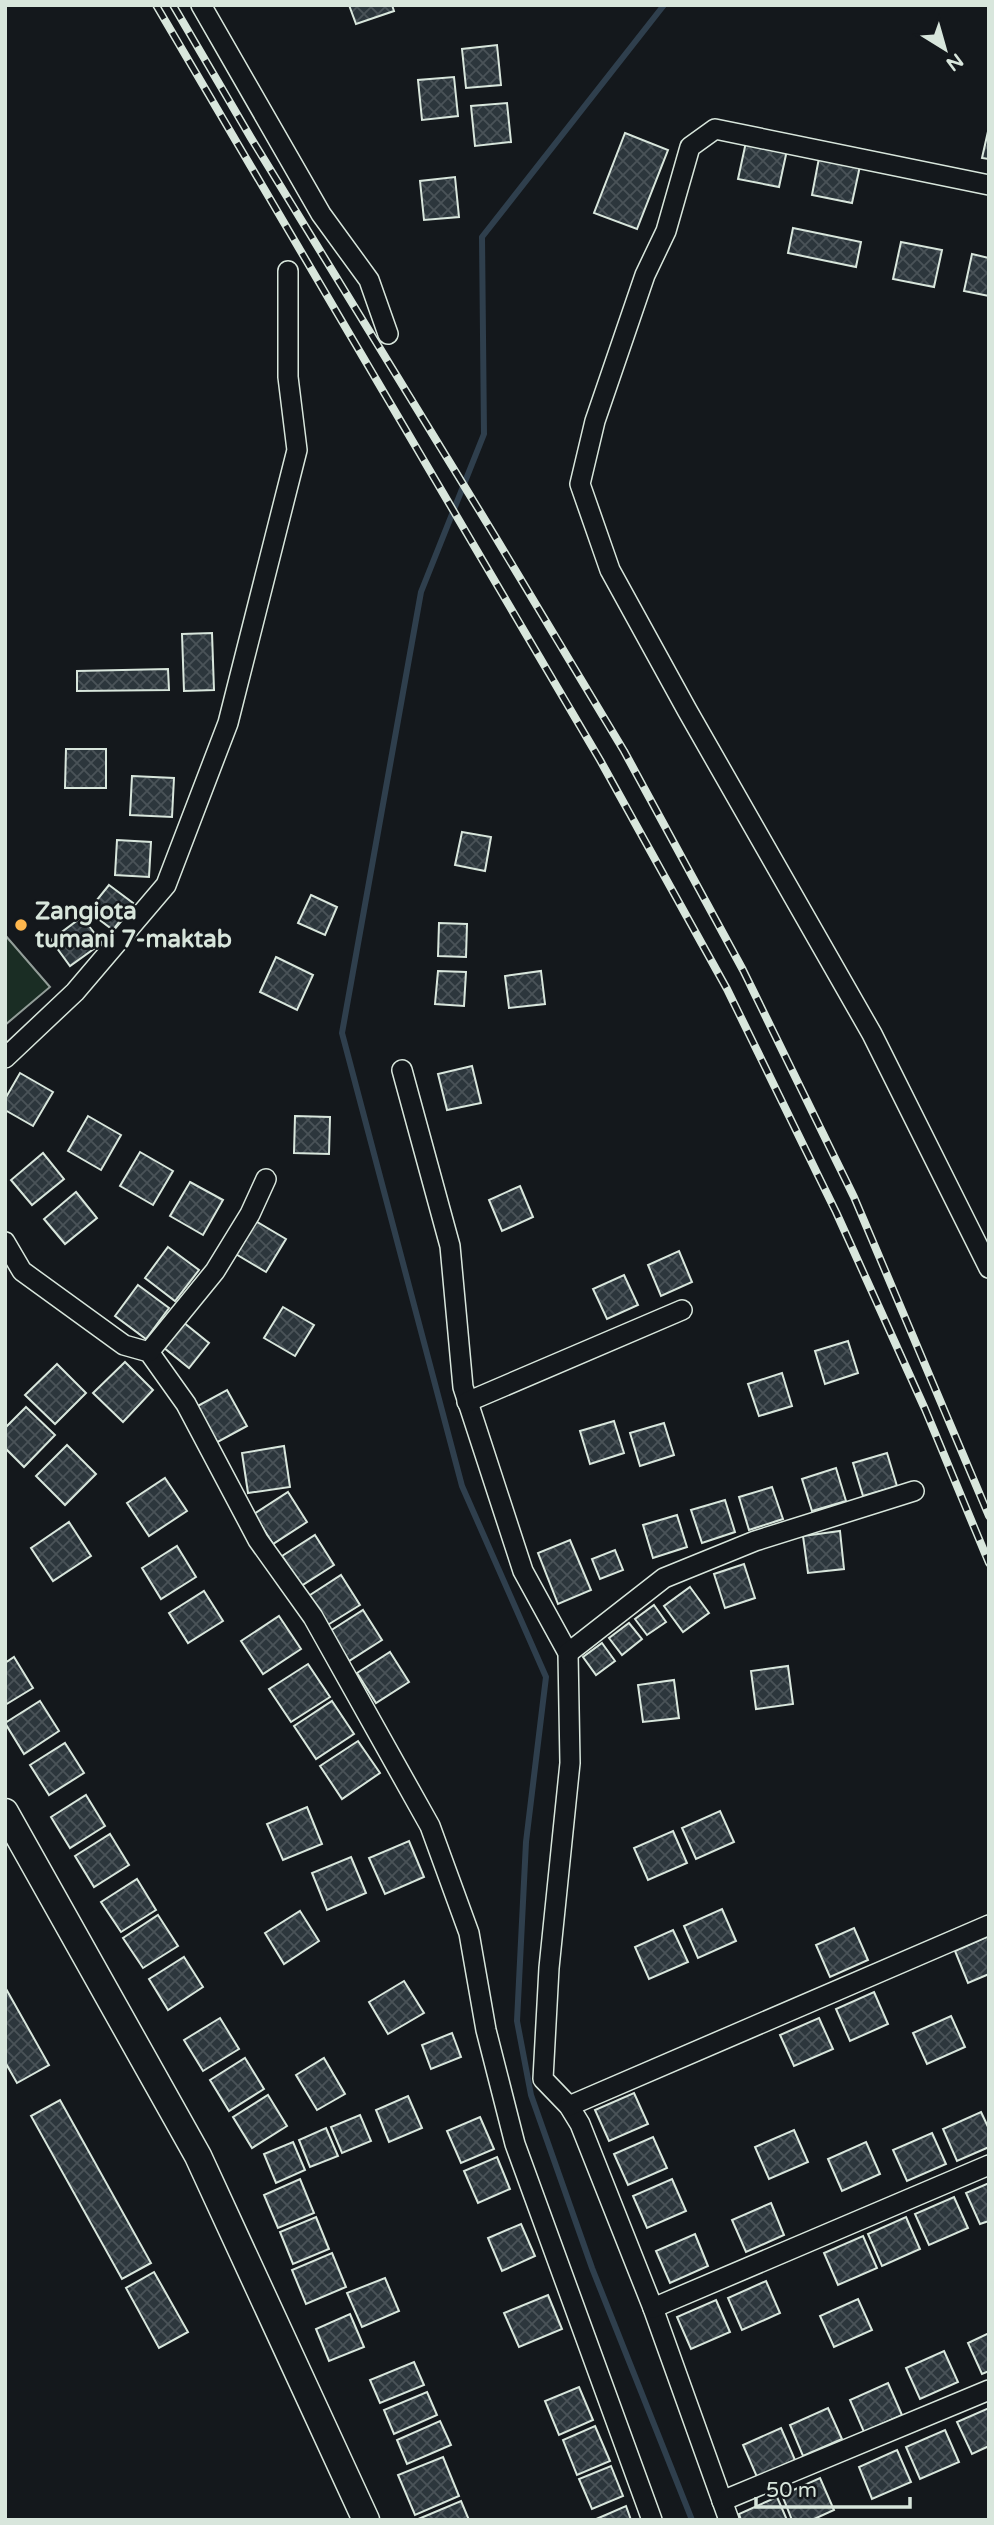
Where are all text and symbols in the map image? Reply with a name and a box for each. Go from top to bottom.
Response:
north arrow [910,14,980,84]
text: N [942,48,967,75]
place label: Zangiota tumani 7-maktab [35,897,232,954]
marker: Zangiota tumani 7-maktab [13,917,29,933]
scale bar [756,2466,910,2510]
text: 50 m [766,2478,817,2503]

